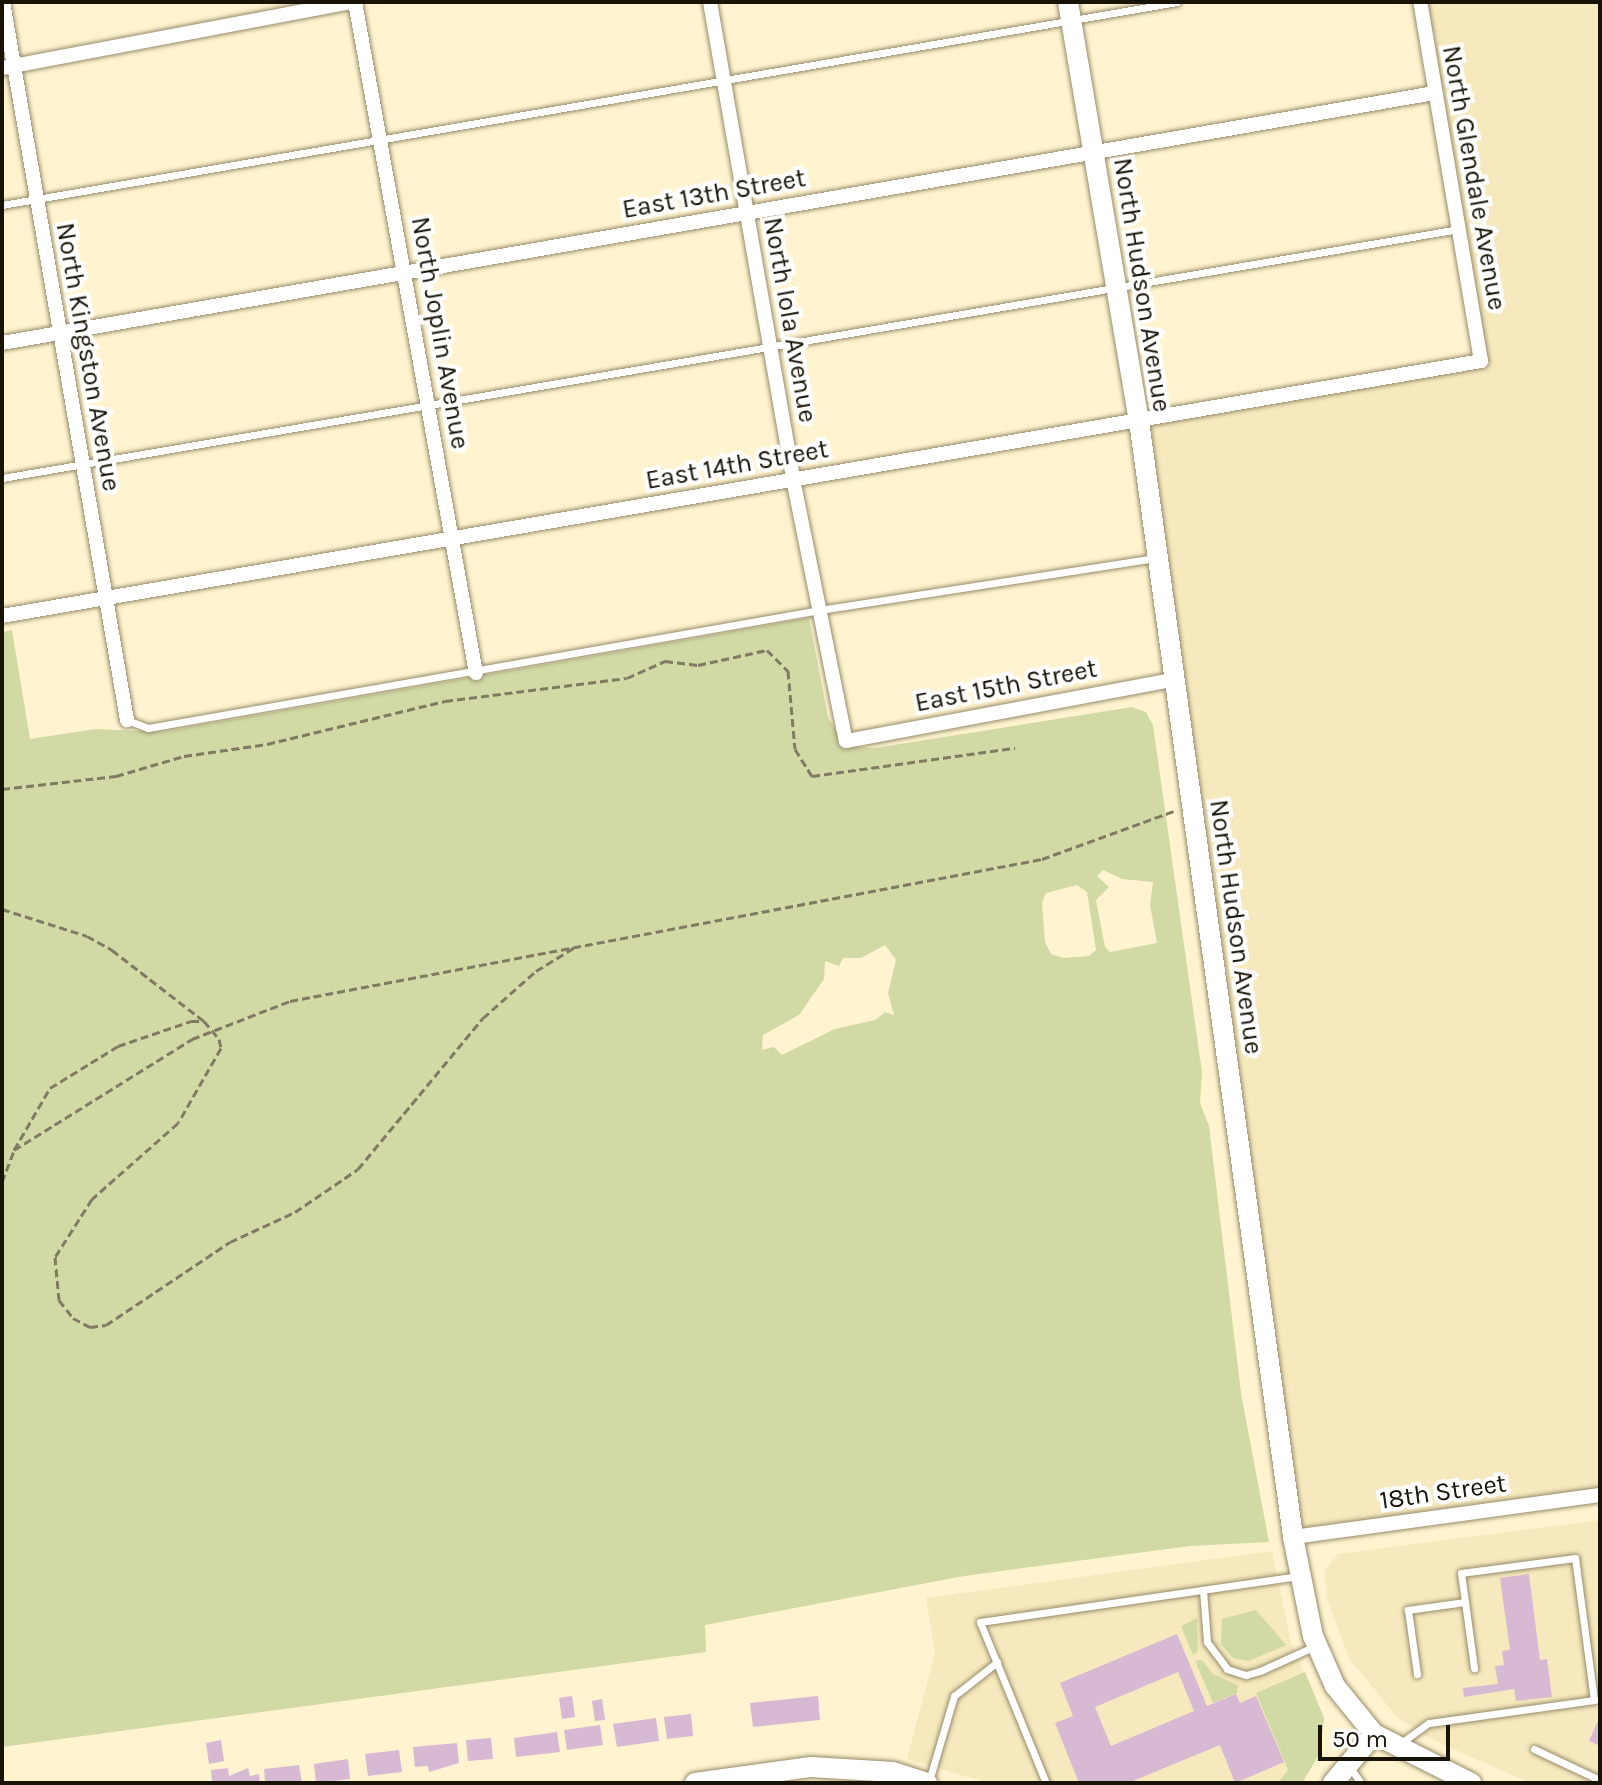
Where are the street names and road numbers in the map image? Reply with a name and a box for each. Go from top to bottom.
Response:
street label: North Glendale Avenue [1435,43,1513,313]
street label: North Hudson Avenue [1107,156,1177,414]
street label: East 13th Street [620,163,808,225]
street label: North Joplin Avenue [404,214,476,452]
street label: North Iola Avenue [757,215,823,425]
street label: North Kingston Avenue [49,220,127,494]
street label: East 14th Street [643,434,831,496]
street label: East 15th Street [912,653,1100,719]
street label: North Hudson Avenue [1203,798,1269,1056]
street label: 18th Street [1378,1468,1508,1516]

